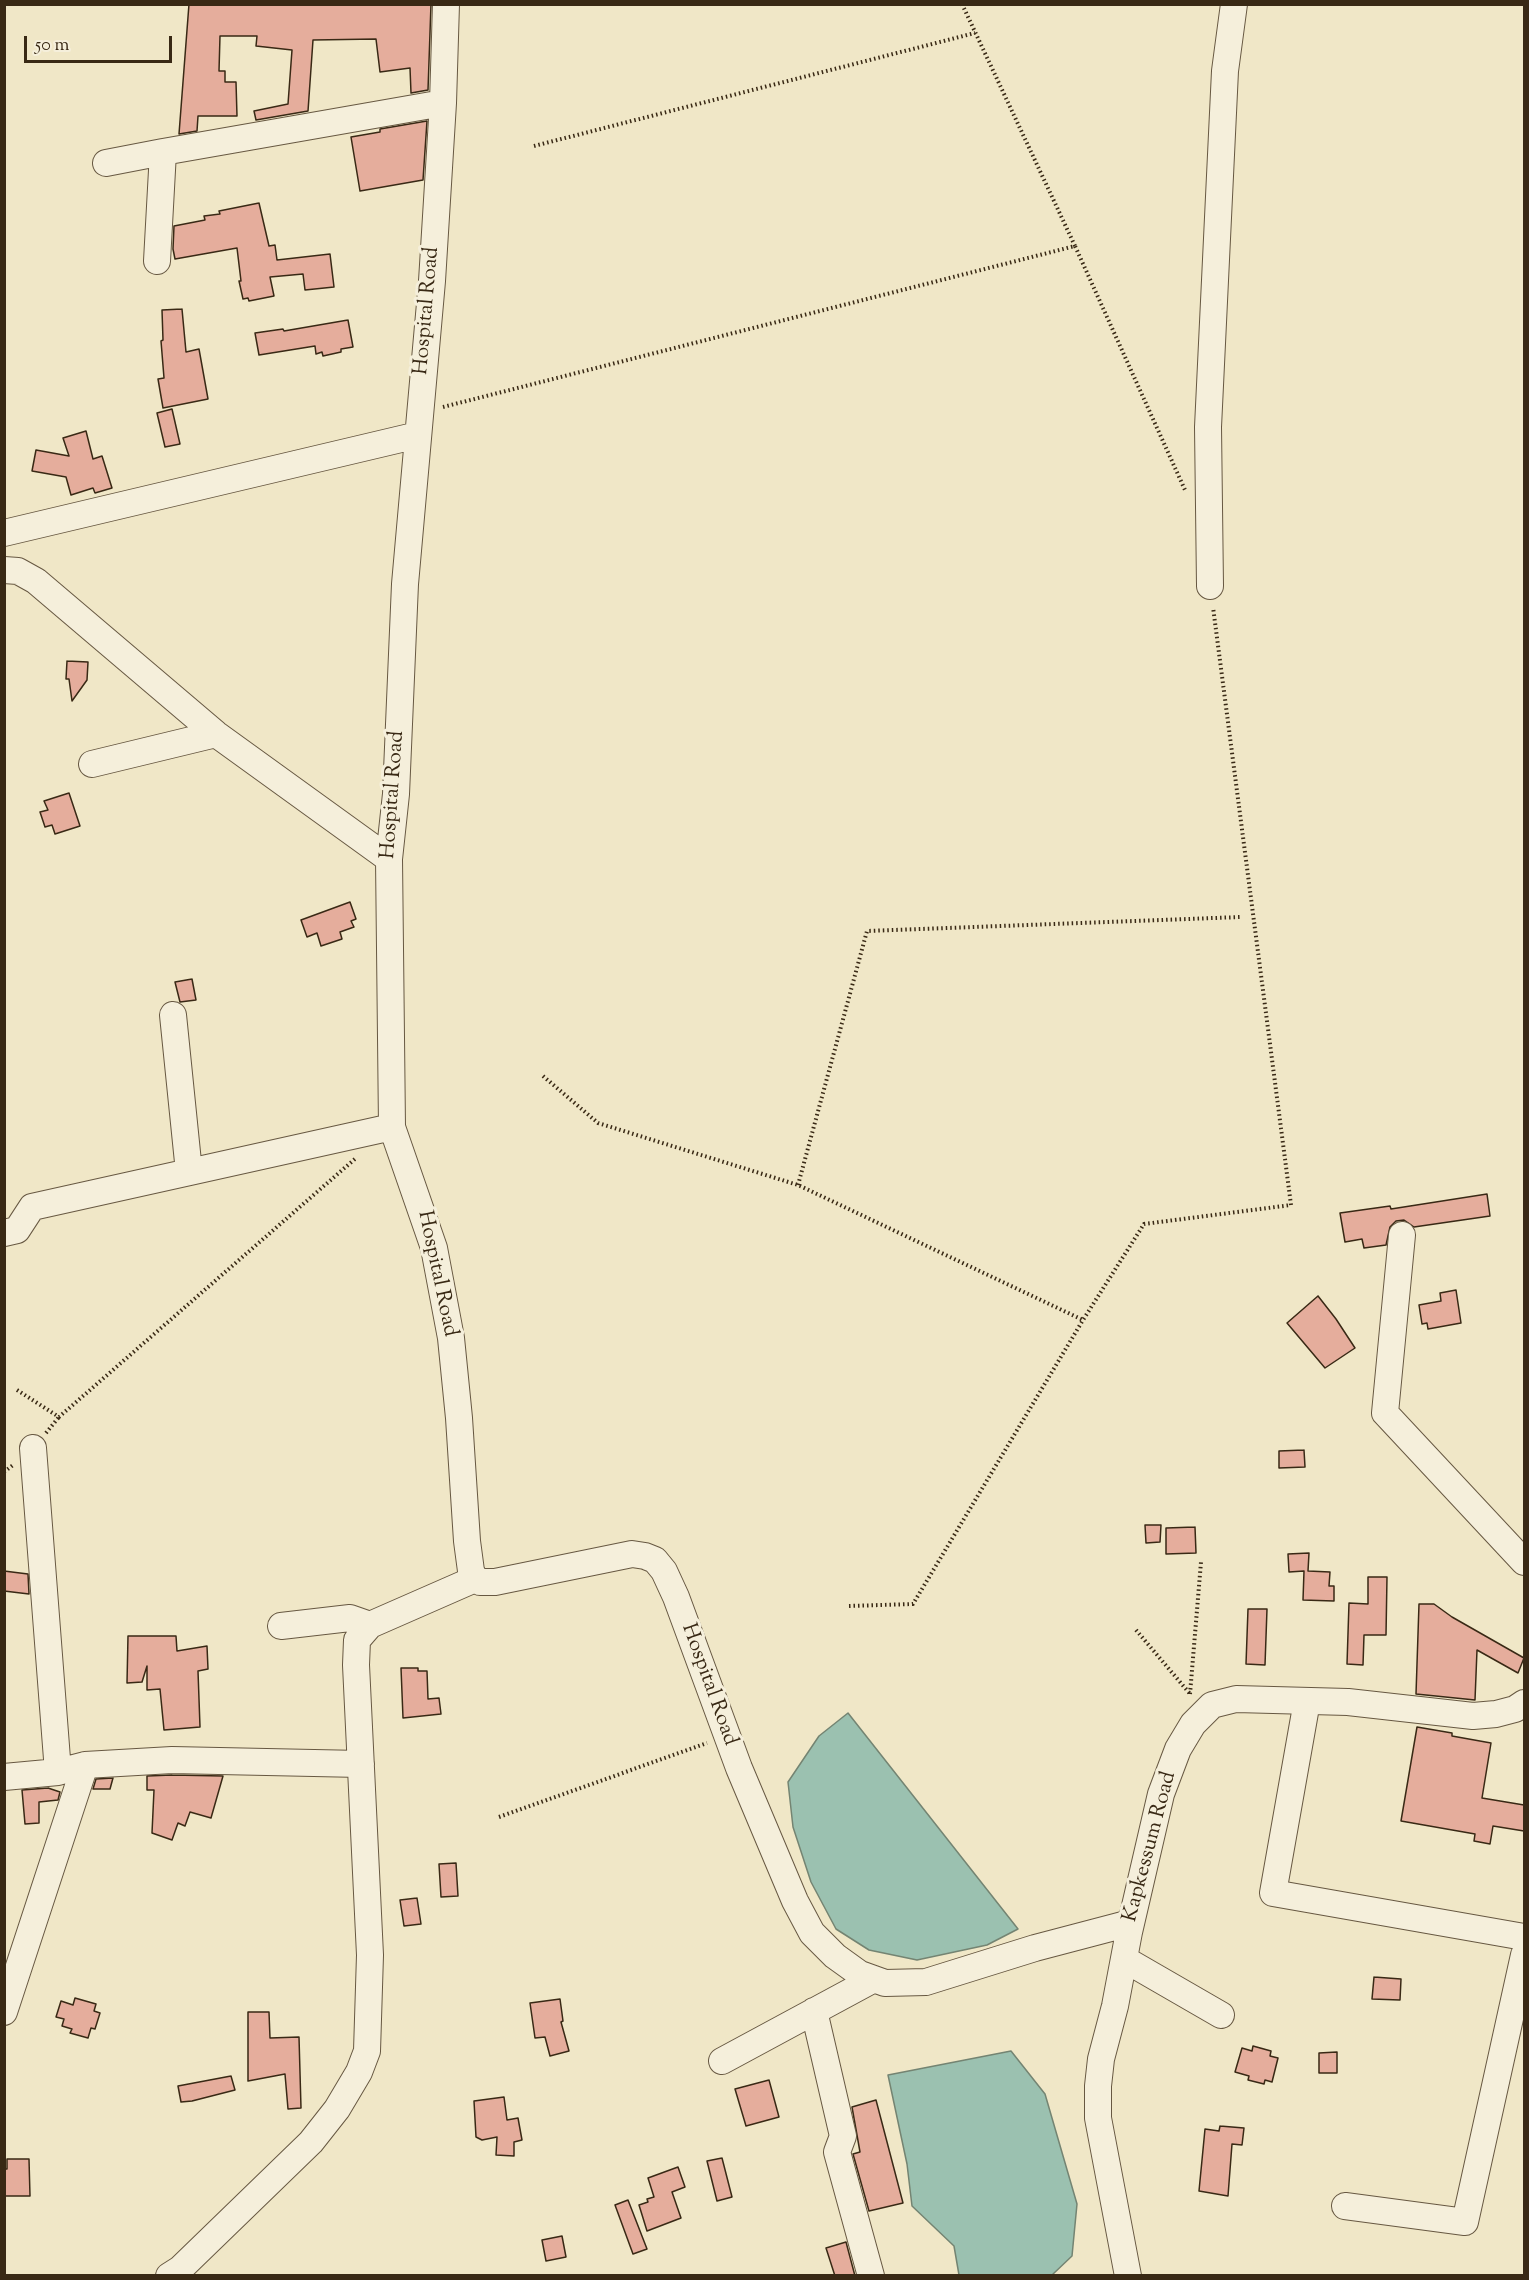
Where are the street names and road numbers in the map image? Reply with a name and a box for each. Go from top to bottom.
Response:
street label: Hospital Road [410,246,446,376]
street label: Hospital Road [377,730,411,860]
street label: Hospital Road [410,1209,462,1339]
street label: Hospital Road [674,1620,742,1750]
street label: Kapkessum Road [1119,1769,1183,1925]

